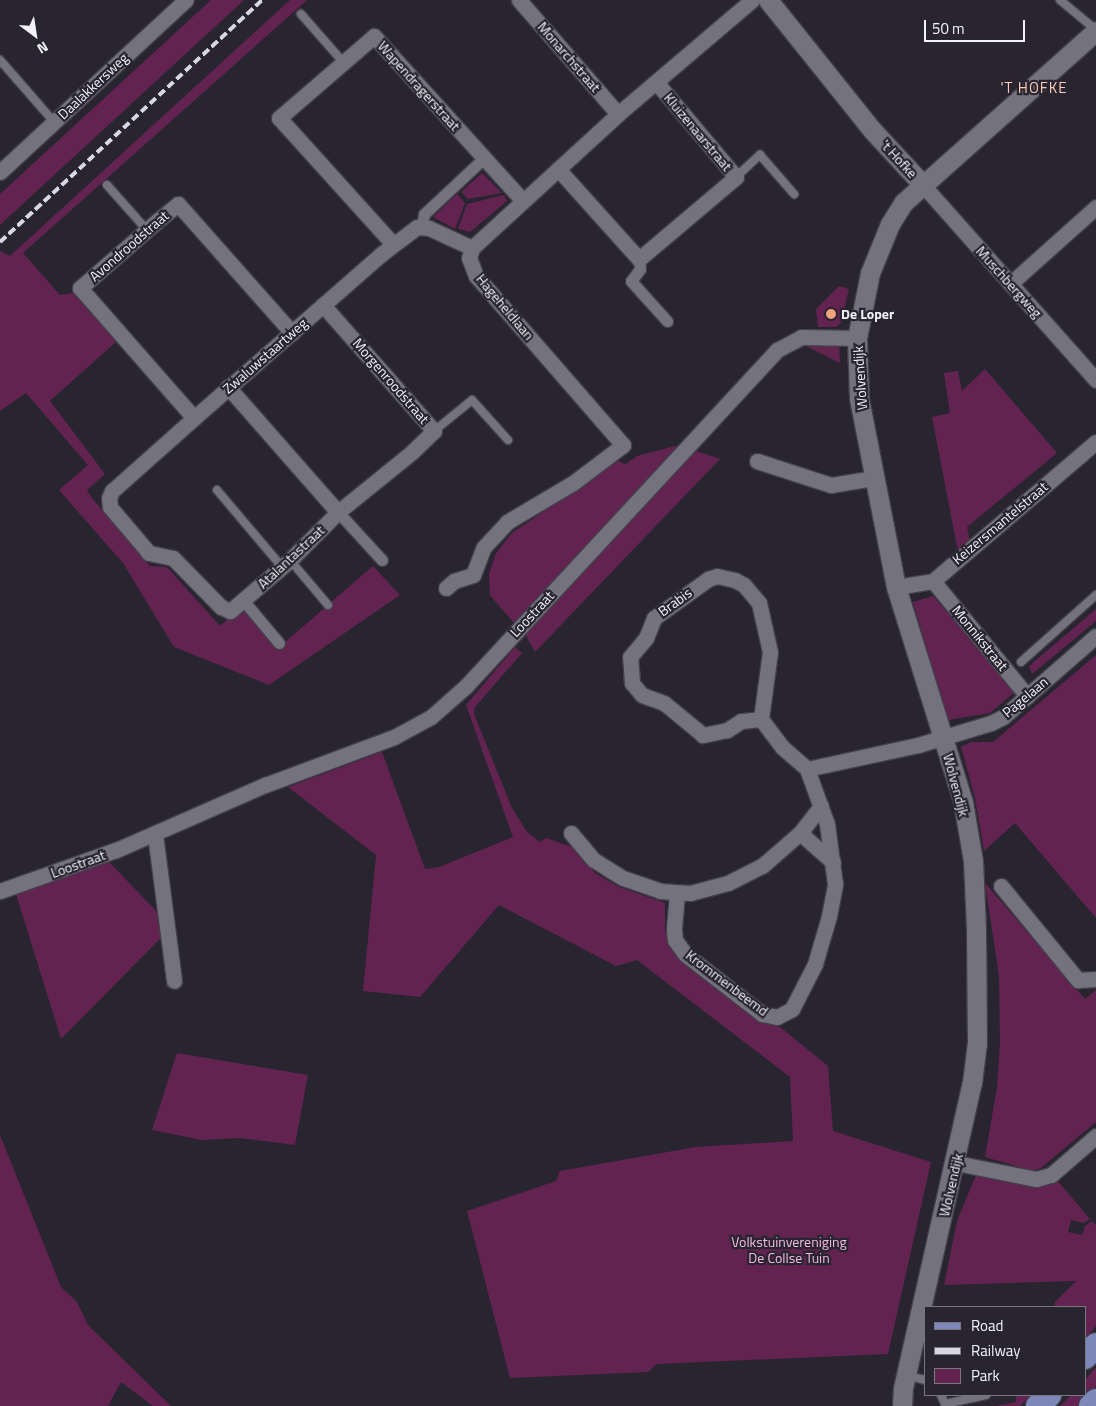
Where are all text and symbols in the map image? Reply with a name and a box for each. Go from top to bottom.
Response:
north arrow [10,10,60,60]
scale bar [926,10,1027,42]
text: 50 m [932,17,965,40]
street label: Monarchstraat [534,19,604,95]
text: N [33,37,53,60]
street label: Wapendragerstraat [374,38,464,134]
street label: Daalakkersweg [54,49,132,123]
district label: 'T HOFKE [999,79,1069,97]
street label: Kluizenaarstraat [660,90,736,174]
street label: 't Hofke [877,136,921,182]
street label: Avondroodstraat [86,207,172,285]
street label: Muschbergweg [972,243,1046,321]
street label: Hageheldlaan [473,271,537,343]
place label: De Loper [841,306,894,322]
marker: De Loper [825,308,837,320]
street label: Zwaluwstaartweg [219,315,311,397]
street label: Morgenroodstraat [349,335,433,427]
street label: Wolvendijk [849,345,871,411]
street label: Keizersmantelstraat [949,478,1051,568]
street label: Atalantastraat [254,522,328,592]
street label: Brabis [655,584,695,620]
street label: Loostraat [507,588,557,640]
street label: Monnikstraat [949,602,1011,674]
street label: Pagelaan [999,673,1051,721]
street label: Wolvendijk [940,752,972,818]
street label: Loostraat [49,846,107,882]
street label: Krommenbeemd [683,947,771,1019]
street label: Wolvendijk [936,1152,966,1218]
park label: Volkstuinvereniging De Collse Tuin [731,1234,847,1266]
legend [924,1306,1086,1396]
text: Road [971,1314,1003,1337]
text: Railway [971,1339,1021,1362]
text: Park [971,1364,1000,1387]

